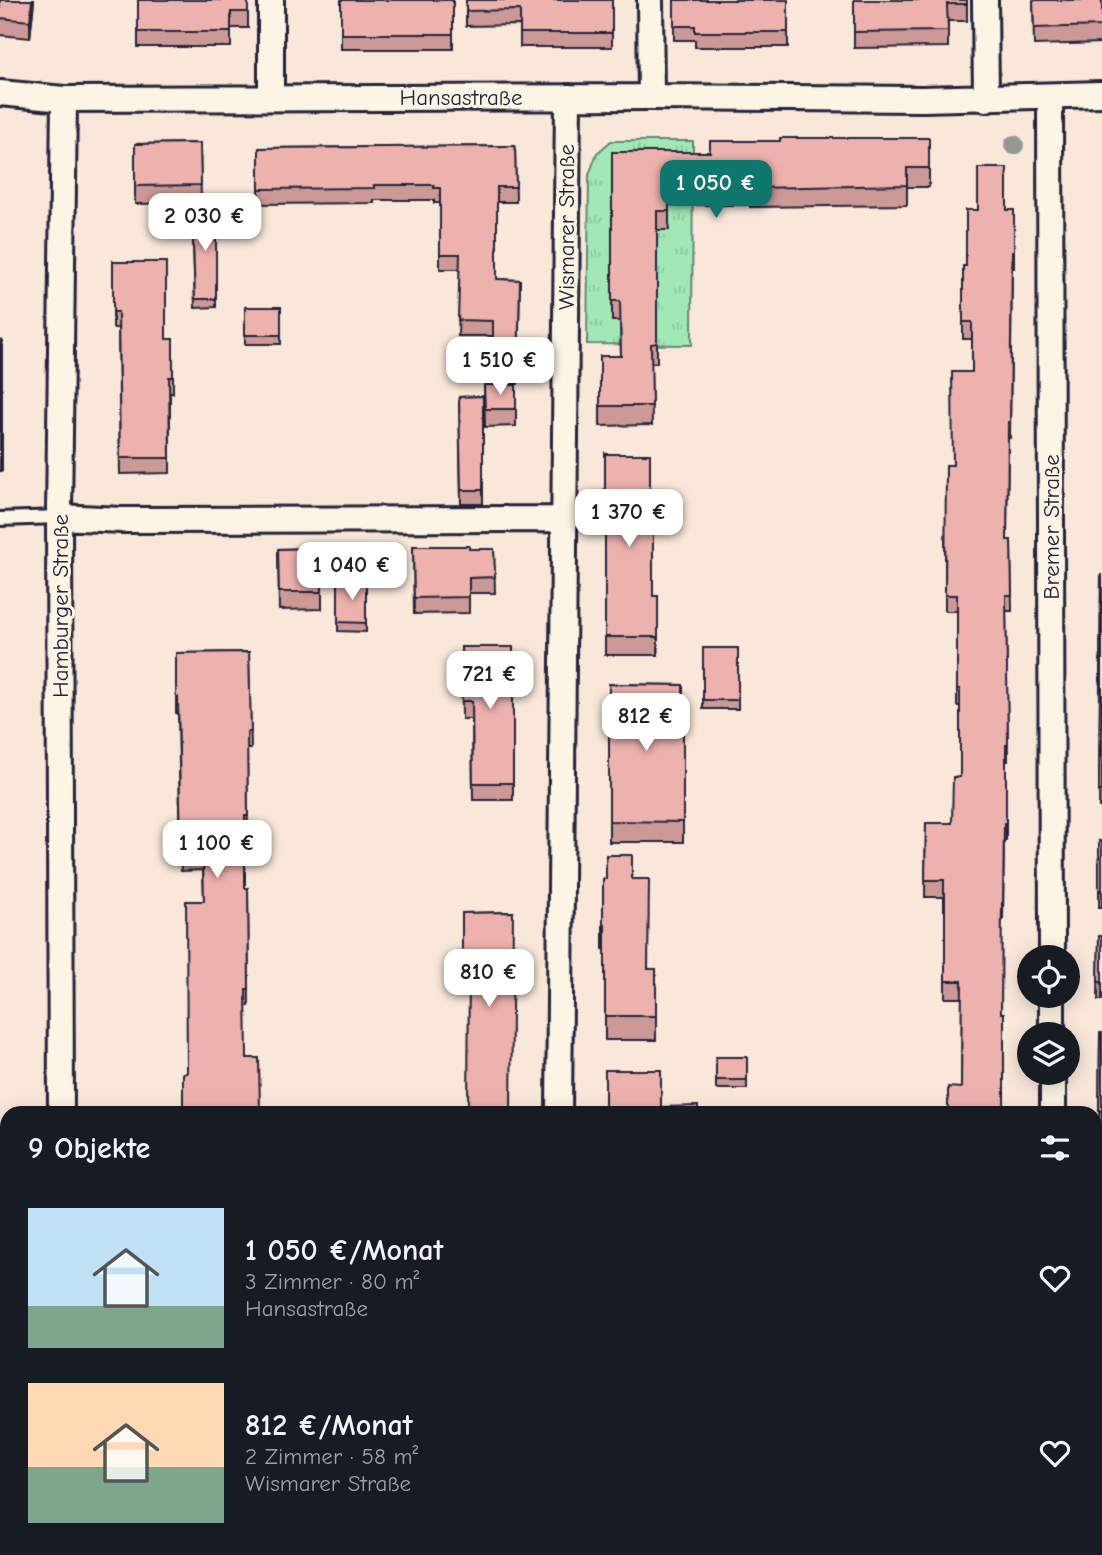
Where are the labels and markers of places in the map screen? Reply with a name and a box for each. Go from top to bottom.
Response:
pin: 1 050 € [651,160,781,220]
pin: 2 030 € [140,194,270,253]
pin: 1 510 € [435,338,565,397]
pin: 1 370 € [564,490,694,549]
pin: 1 040 € [287,542,417,602]
pin: 721 € [441,652,539,711]
pin: 812 € [597,694,695,753]
pin: 1 100 € [152,820,282,880]
pin: 810 € [440,950,538,1009]

